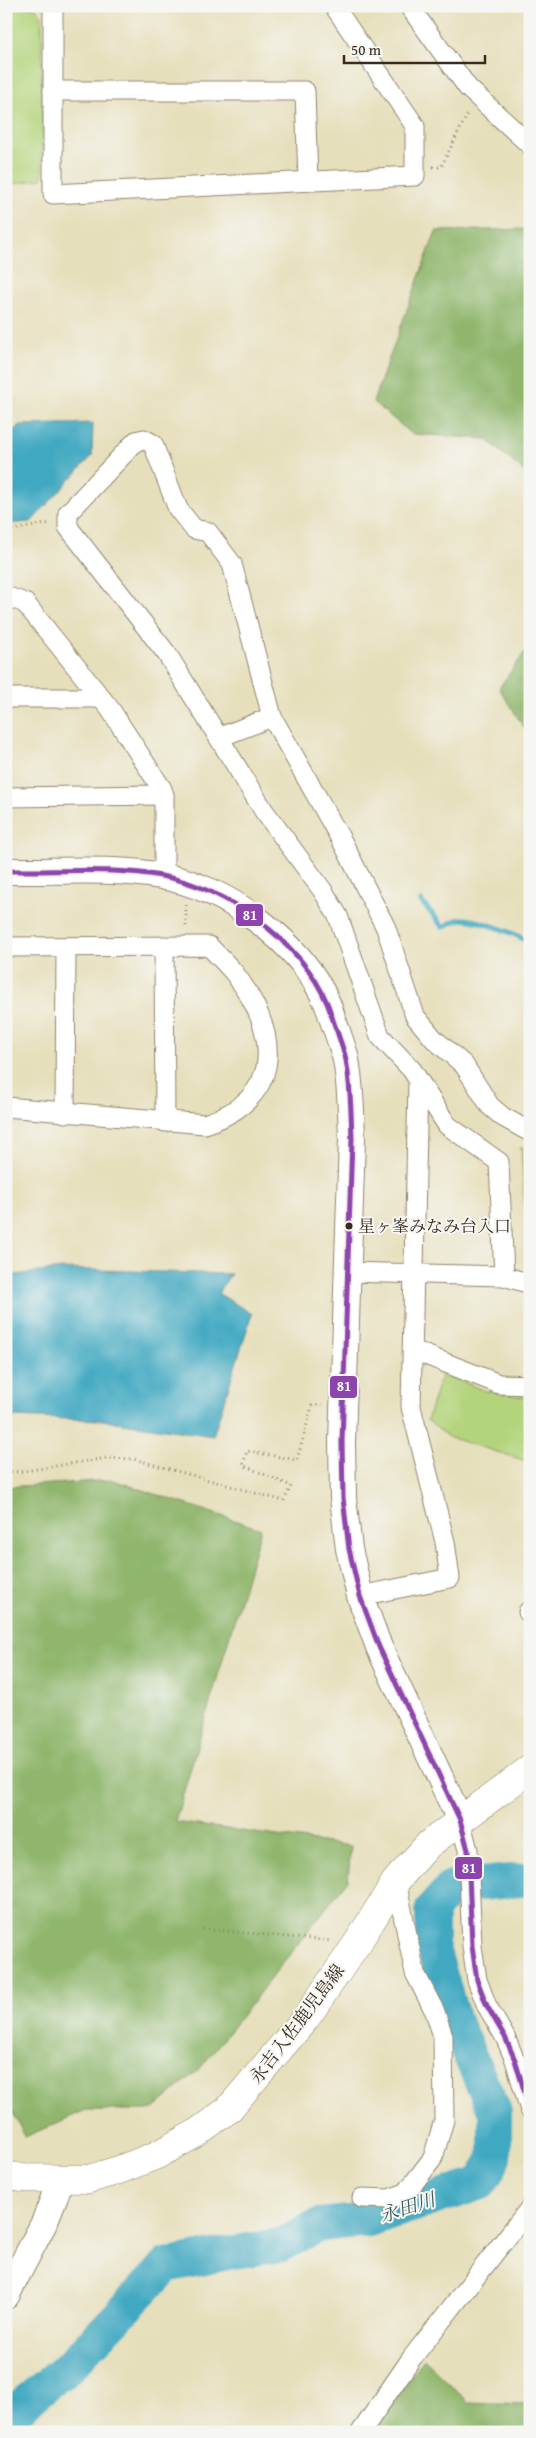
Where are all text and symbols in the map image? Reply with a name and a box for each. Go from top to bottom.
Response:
scale bar [344,32,485,64]
text: 50 m [351,39,382,60]
line badge: 81 [235,903,264,927]
text: 81 [243,905,257,925]
place label: 星ヶ峯みなみ台入口 [358,1213,511,1238]
marker: 星ヶ峯みなみ台入口 [344,1221,354,1231]
line badge: 81 [329,1375,358,1399]
text: 81 [337,1376,351,1396]
line badge: 81 [454,1856,483,1880]
text: 81 [462,1858,476,1878]
street label: 永吉入佐鹿児島線 [242,1958,351,2089]
water label: 永田川 [376,2184,440,2229]

